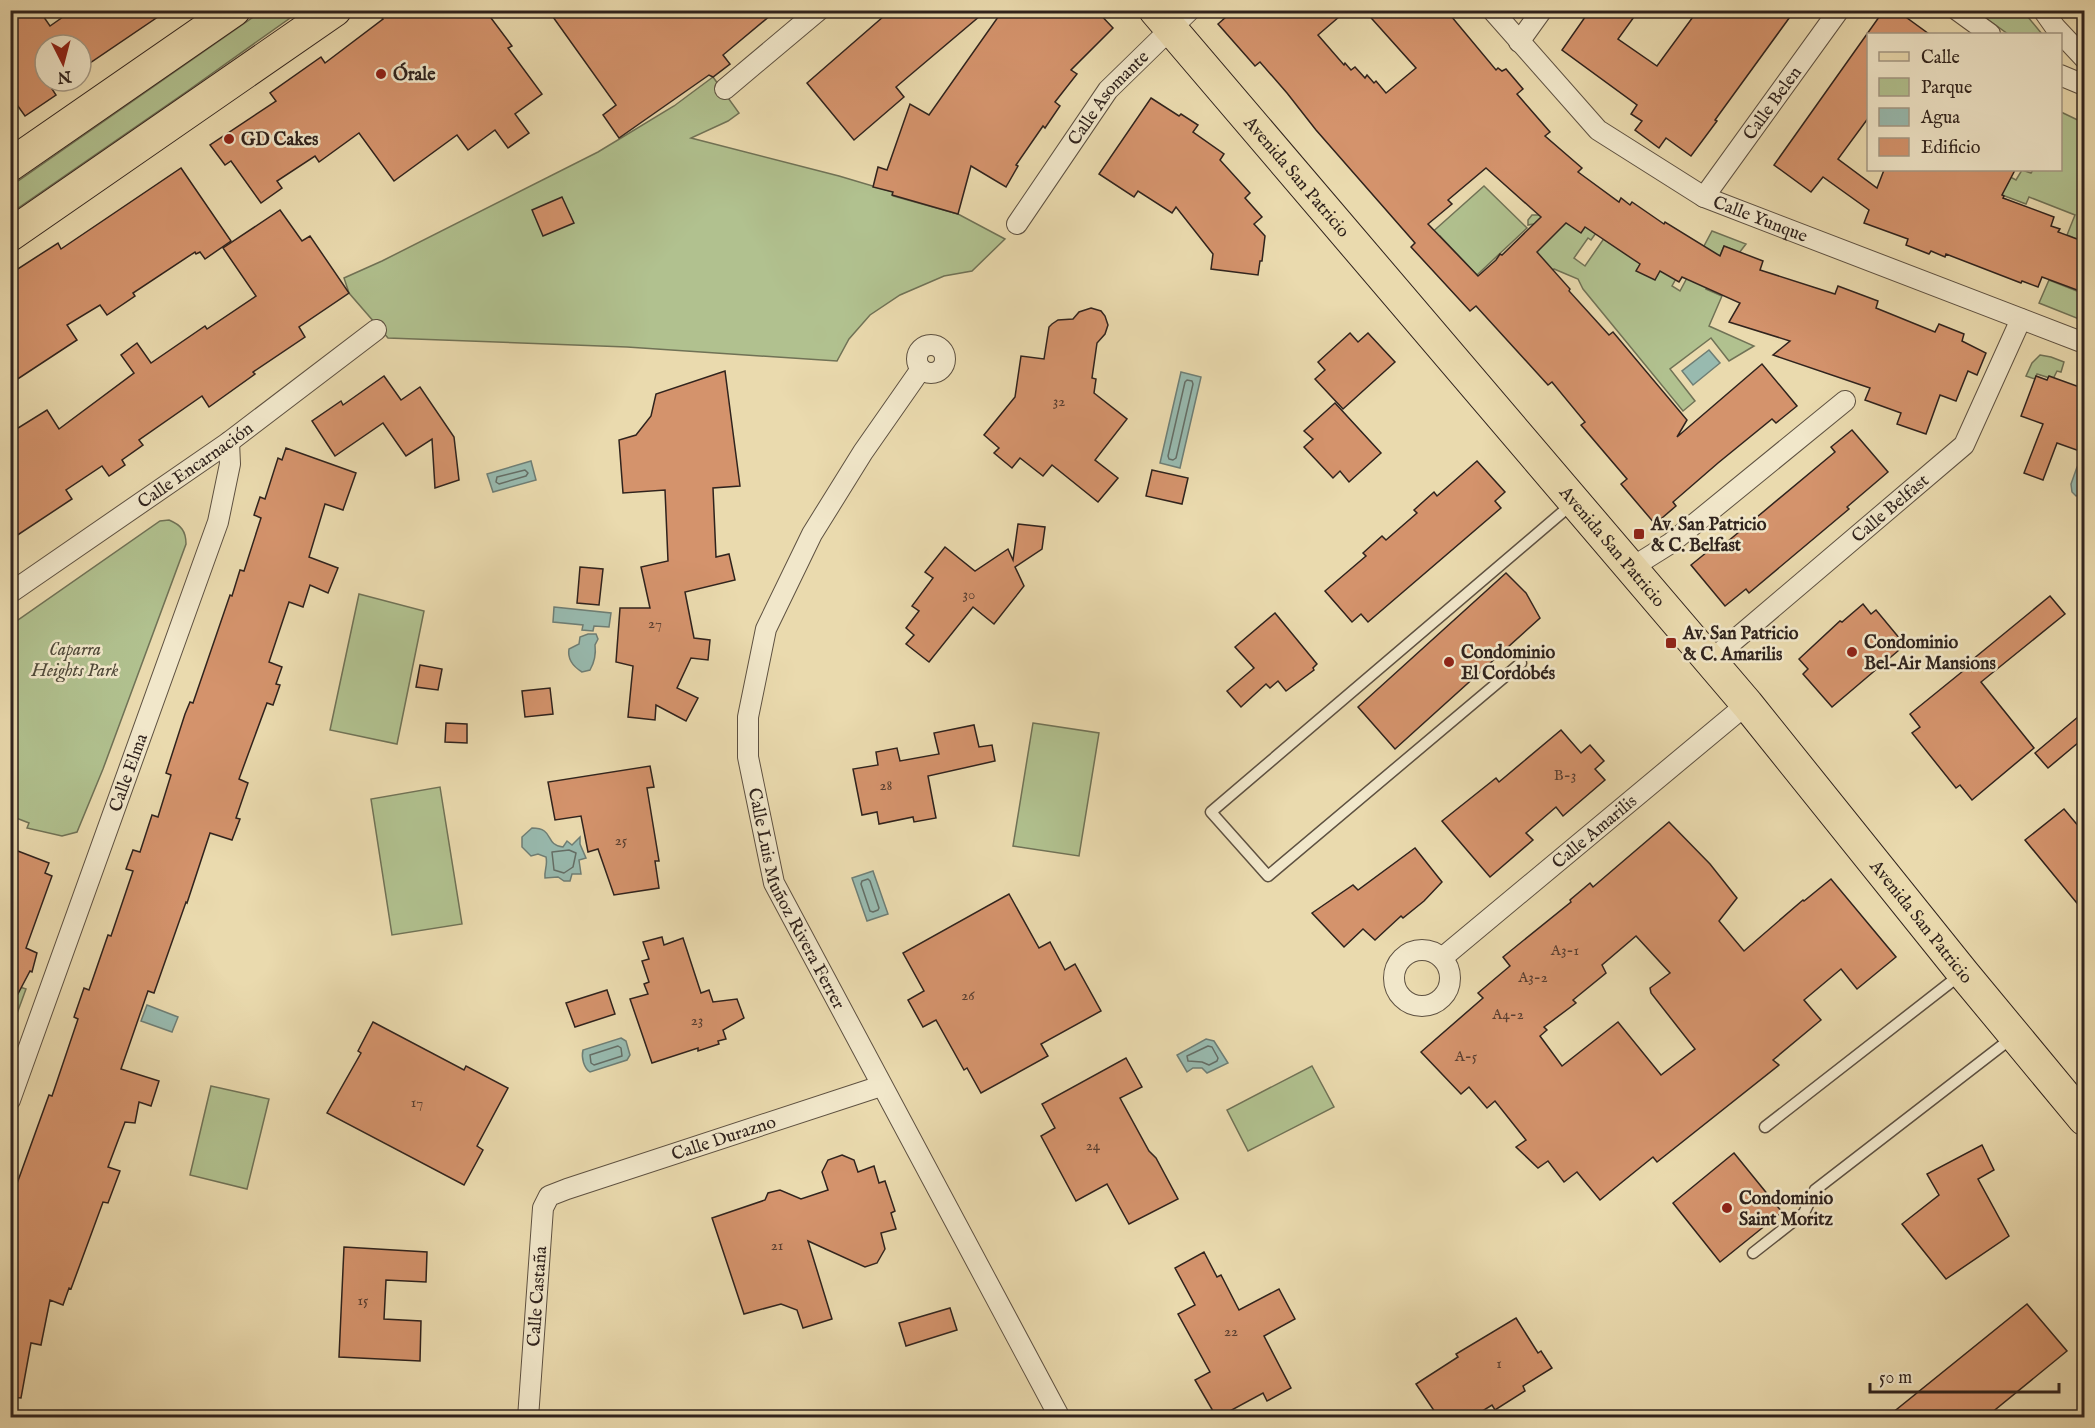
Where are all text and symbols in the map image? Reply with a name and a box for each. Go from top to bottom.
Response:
north arrow [33,33,93,93]
legend [1867,33,2062,171]
street label: Calle Asomante [1064,46,1154,150]
text: Calle [1921,47,1960,70]
place label: Órale [393,62,436,87]
street label: Calle Belen [1739,62,1808,145]
text: N [56,65,73,87]
marker: Órale [374,67,388,81]
text: Parque [1921,77,1972,100]
text: Agua [1920,107,1960,130]
street label: Avenida San Patricio [1237,112,1354,243]
place label: GD Cakes [241,129,319,152]
marker: GD Cakes [222,132,236,146]
text: Edificio [1921,137,1981,160]
street label: Calle Yunque [1709,192,1811,249]
house number: 32 [1053,392,1065,411]
street label: Calle Encarnación [134,417,259,515]
street label: Calle Belfast [1847,470,1934,549]
street label: Avenida San Patricio [1553,481,1670,613]
place label: Av. San Patricio & C. Belfast [1650,514,1767,558]
marker: Av. San Patricio & C. Belfast [1632,527,1646,541]
house number: 30 [963,585,975,604]
house number: 27 [648,614,662,633]
place label: Av. San Patricio & C. Amarilis [1682,623,1799,667]
place label: Condominio Bel-Air Mansions [1864,632,1997,676]
marker: Av. San Patricio & C. Amarilis [1664,636,1678,650]
park label: Caparra Heights Park [31,639,118,683]
place label: Condominio El Cordobés [1461,642,1556,686]
marker: Condominio Bel-Air Mansions [1845,645,1859,659]
marker: Condominio El Cordobés [1442,655,1456,669]
street label: Calle Elma [105,731,154,815]
house number: B-3 [1554,766,1576,785]
house number: 28 [880,776,893,795]
street label: Calle Luis Muñoz Rivera Ferrer [742,786,850,1014]
street label: Calle Amarilis [1548,790,1642,875]
house number: 25 [615,831,628,850]
street label: Avenida San Patricio [1863,855,1977,989]
house number: A3-1 [1550,941,1579,960]
house number: A3-2 [1517,968,1548,987]
house number: 26 [961,986,975,1005]
house number: A4-2 [1491,1005,1524,1024]
house number: 23 [691,1011,703,1030]
house number: A-5 [1454,1047,1478,1066]
house number: 17 [411,1093,423,1112]
street label: Calle Durazno [669,1111,779,1167]
house number: 24 [1086,1136,1101,1155]
place label: Condominio Saint Moritz [1739,1188,1833,1232]
marker: Condominio Saint Moritz [1720,1201,1734,1215]
house number: 21 [771,1236,783,1255]
street label: Calle Castaña [523,1245,553,1348]
house number: 15 [357,1291,369,1310]
house number: 22 [1224,1322,1238,1341]
house number: 1 [1496,1354,1502,1373]
scale bar [1870,1356,2059,1394]
text: 50 m [1879,1367,1912,1390]

